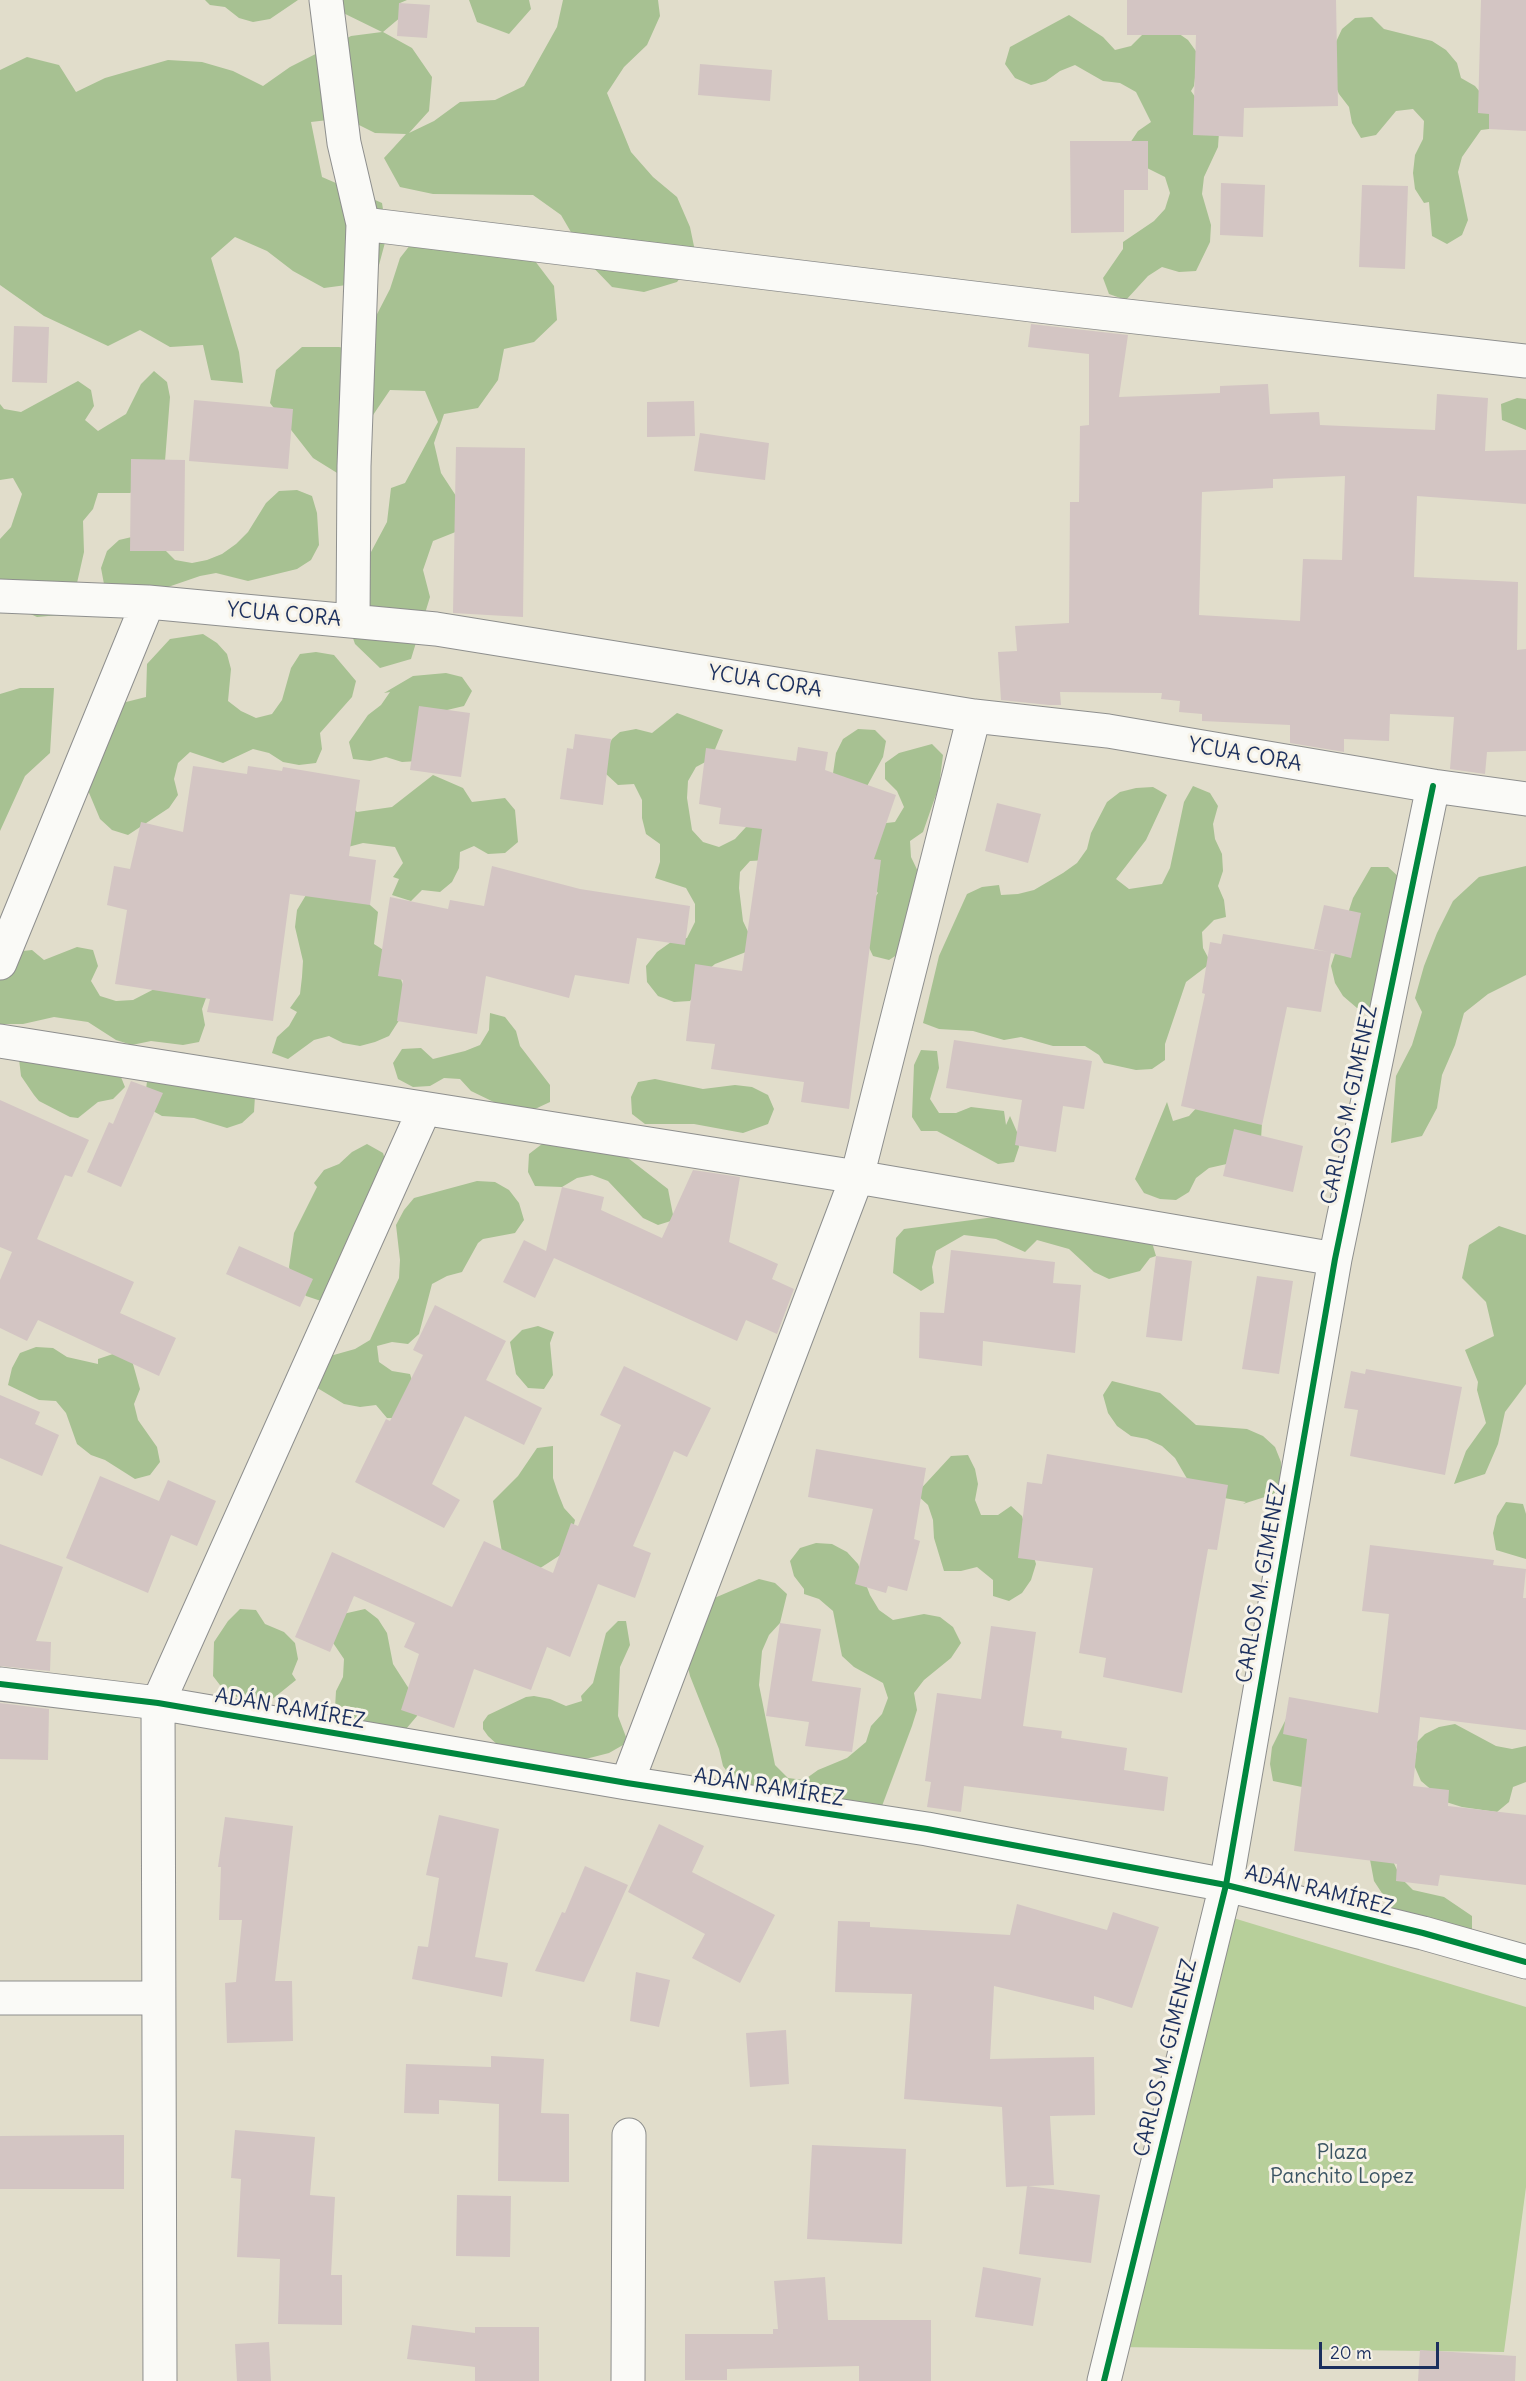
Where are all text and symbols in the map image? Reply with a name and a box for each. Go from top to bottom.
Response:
street label: YCUA CORA [226,597,342,633]
street label: YCUA CORA [706,661,824,703]
street label: YCUA CORA [1186,733,1304,777]
street label: CARLOS M. GIMENEZ [1317,1003,1383,1207]
street label: CARLOS M. GIMENEZ [1232,1481,1292,1685]
street label: ADÁN RAMÍREZ [213,1683,367,1735]
street label: ADÁN RAMÍREZ [692,1764,846,1812]
street label: ADÁN RAMÍREZ [1242,1860,1396,1922]
street label: CARLOS M. GIMENEZ [1129,1956,1203,2160]
park label: Plaza Panchito Lopez [1270,2140,1414,2190]
scale bar [1322,2330,1442,2368]
text: 20 m [1330,2341,1372,2364]

